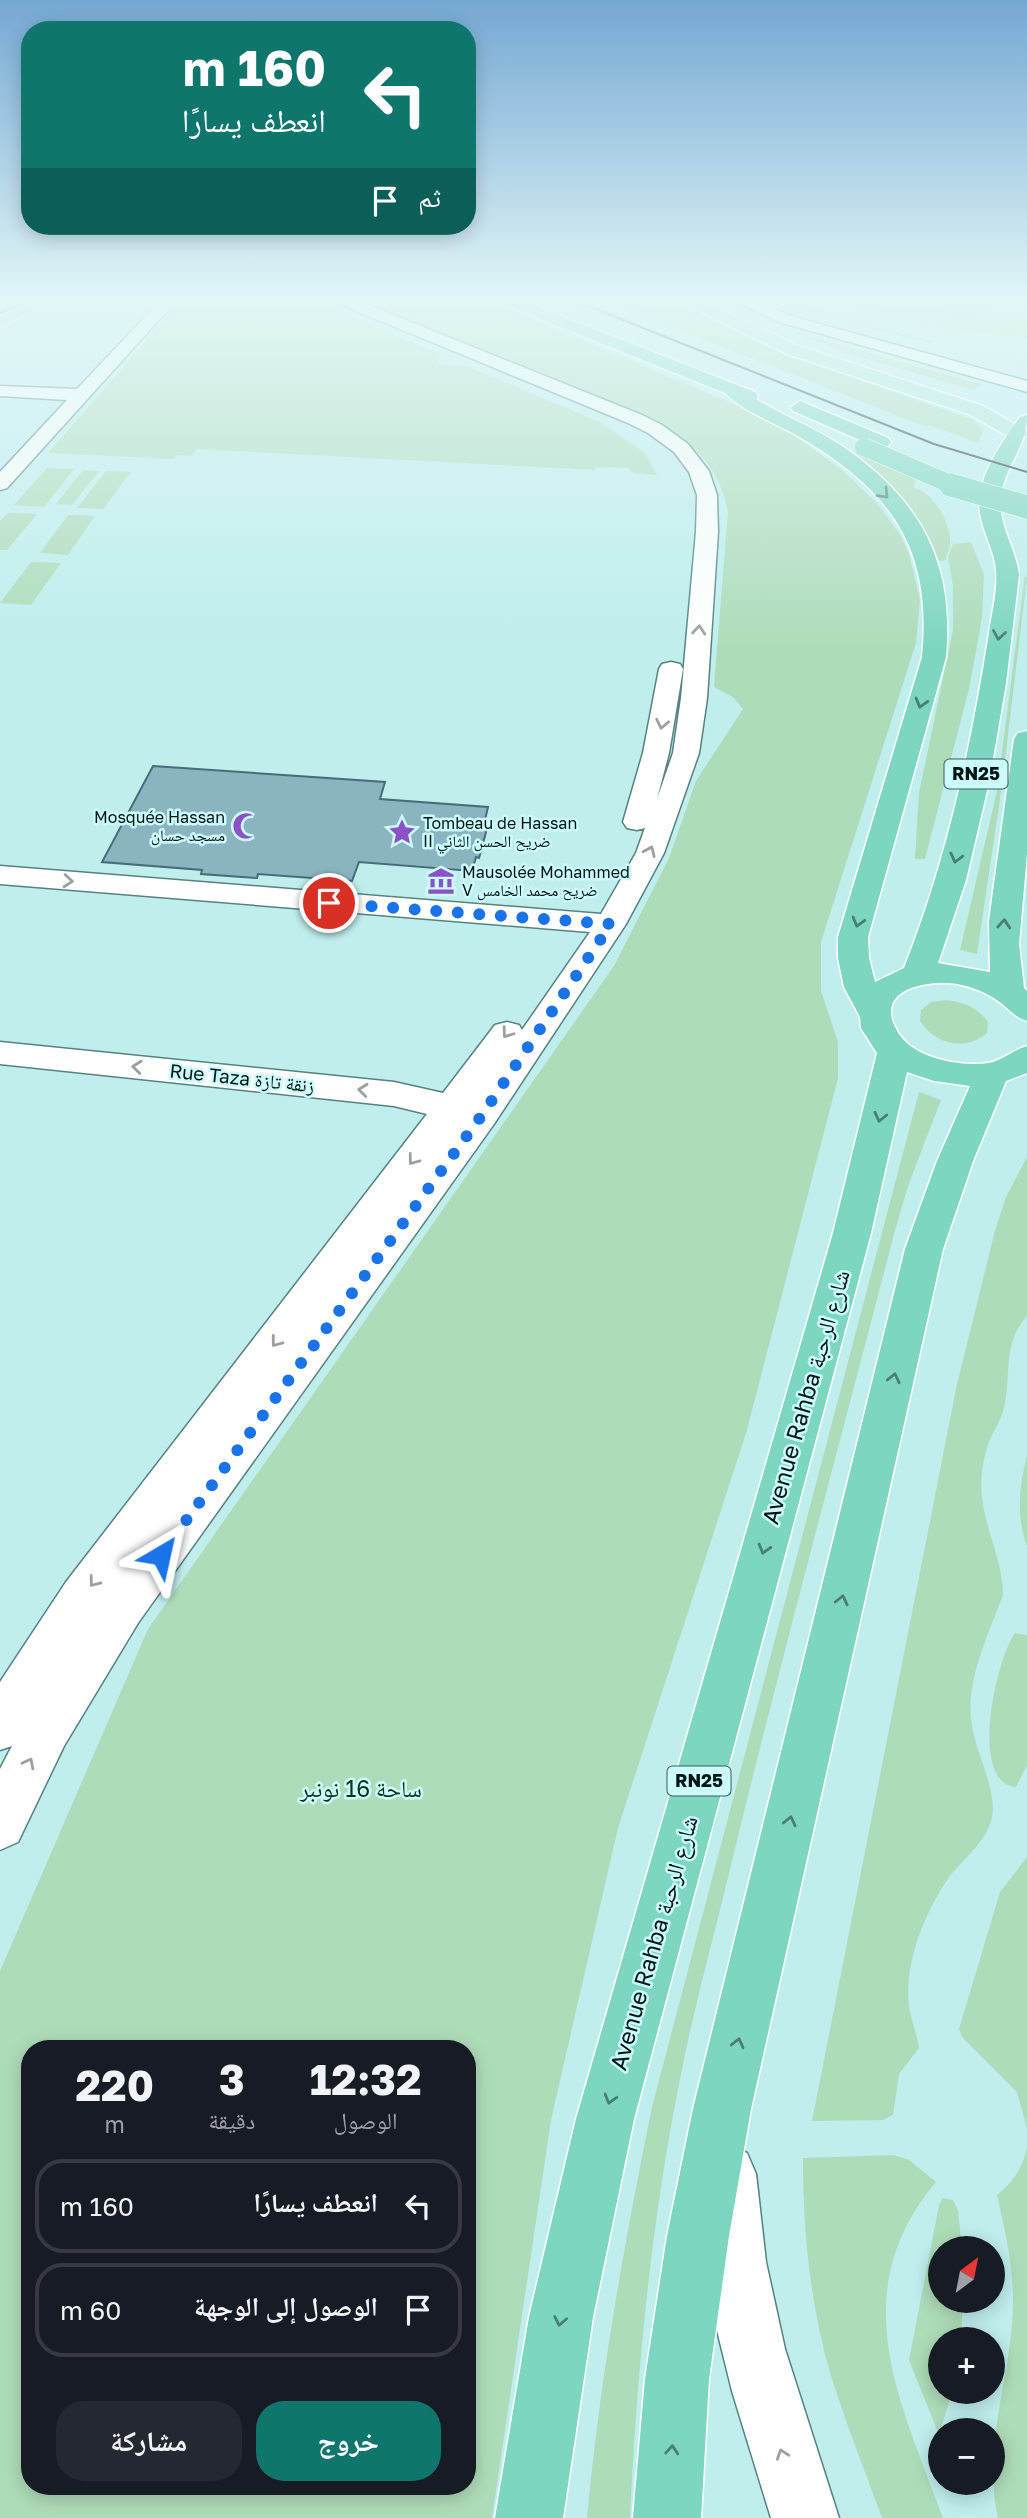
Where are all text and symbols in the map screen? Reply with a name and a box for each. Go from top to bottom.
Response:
text: 160 m [183,38,326,97]
icon: left [350,49,441,140]
text: انعطف يسارًا [182,101,326,139]
icon: arrive [366,182,404,220]
text: ثم [418,182,441,213]
one-way arrow [876,485,889,498]
one-way arrow [691,624,706,635]
one-way arrow [992,629,1007,641]
one-way arrow [914,697,929,709]
one-way arrow [656,718,671,730]
road number: RN25 [944,760,1007,788]
place label: Mosquée Hassan مسجد حسان [94,807,225,846]
mosque icon: Mosquée Hassan مسجد حسان [231,811,261,841]
place label: Tombeau de Hassan II ضريح الحسن الثاني [423,813,577,854]
place icon: Tombeau de Hassan II ضريح الحسن الثاني [387,817,417,847]
one-way arrow [642,846,656,858]
one-way arrow [950,852,964,864]
place label: Mausolée Mohammed V ضريح محمد الخامس [462,862,630,901]
museum icon: Mausolée Mohammed V ضريح محمد الخامس [426,866,456,896]
one-way arrow [63,873,74,888]
pin [299,873,359,933]
icon: arrive [310,884,348,922]
one-way arrow [851,916,866,928]
one-way arrow [996,918,1011,929]
one-way arrow [503,1025,515,1038]
street label: Rue Taza زنقة تازة [168,1058,316,1098]
one-way arrow [131,1059,142,1074]
one-way arrow [357,1083,369,1098]
one-way arrow [874,1111,889,1123]
one-way arrow [409,1152,421,1165]
street label: Avenue Rahba شارع الرحبة [755,1266,857,1528]
one-way arrow [271,1334,284,1346]
one-way arrow [886,1372,900,1384]
position arrow [124,1518,198,1592]
one-way arrow [757,1543,772,1555]
one-way arrow [90,1574,102,1586]
one-way arrow [834,1594,848,1606]
one-way arrow [21,1758,35,1770]
road number: RN25 [668,1766,730,1796]
park label: ساحة 16 نونبر [299,1774,422,1803]
street label: Avenue Rahba شارع الرحبة [603,1812,705,2074]
one-way arrow [782,1815,796,1827]
one-way arrow [730,2037,744,2049]
text: 3 [219,2054,245,2104]
text: 12:32 [310,2054,422,2104]
text: 220 [75,2060,154,2110]
one-way arrow [604,2093,619,2105]
text: دقيقة [208,2106,255,2134]
text: الوصول [334,2106,397,2134]
text: m [105,2110,125,2138]
text: انعطف يسارًا [254,2187,378,2218]
icon: left [399,2187,437,2225]
text: 160 m [60,2191,134,2222]
north arrow [928,2236,1004,2314]
map controls [928,2236,1005,2495]
text: الوصول إلى الوجهة [194,2291,378,2322]
icon: arrive [399,2291,437,2329]
text: 60 m [60,2295,121,2326]
one-way arrow [554,2315,569,2327]
button: + [928,2327,1005,2404]
button: مشاركة [56,2401,242,2481]
button: خروج [256,2401,441,2481]
button: − [928,2418,1005,2495]
one-way arrow [664,2444,679,2455]
one-way arrow [777,2448,791,2460]

